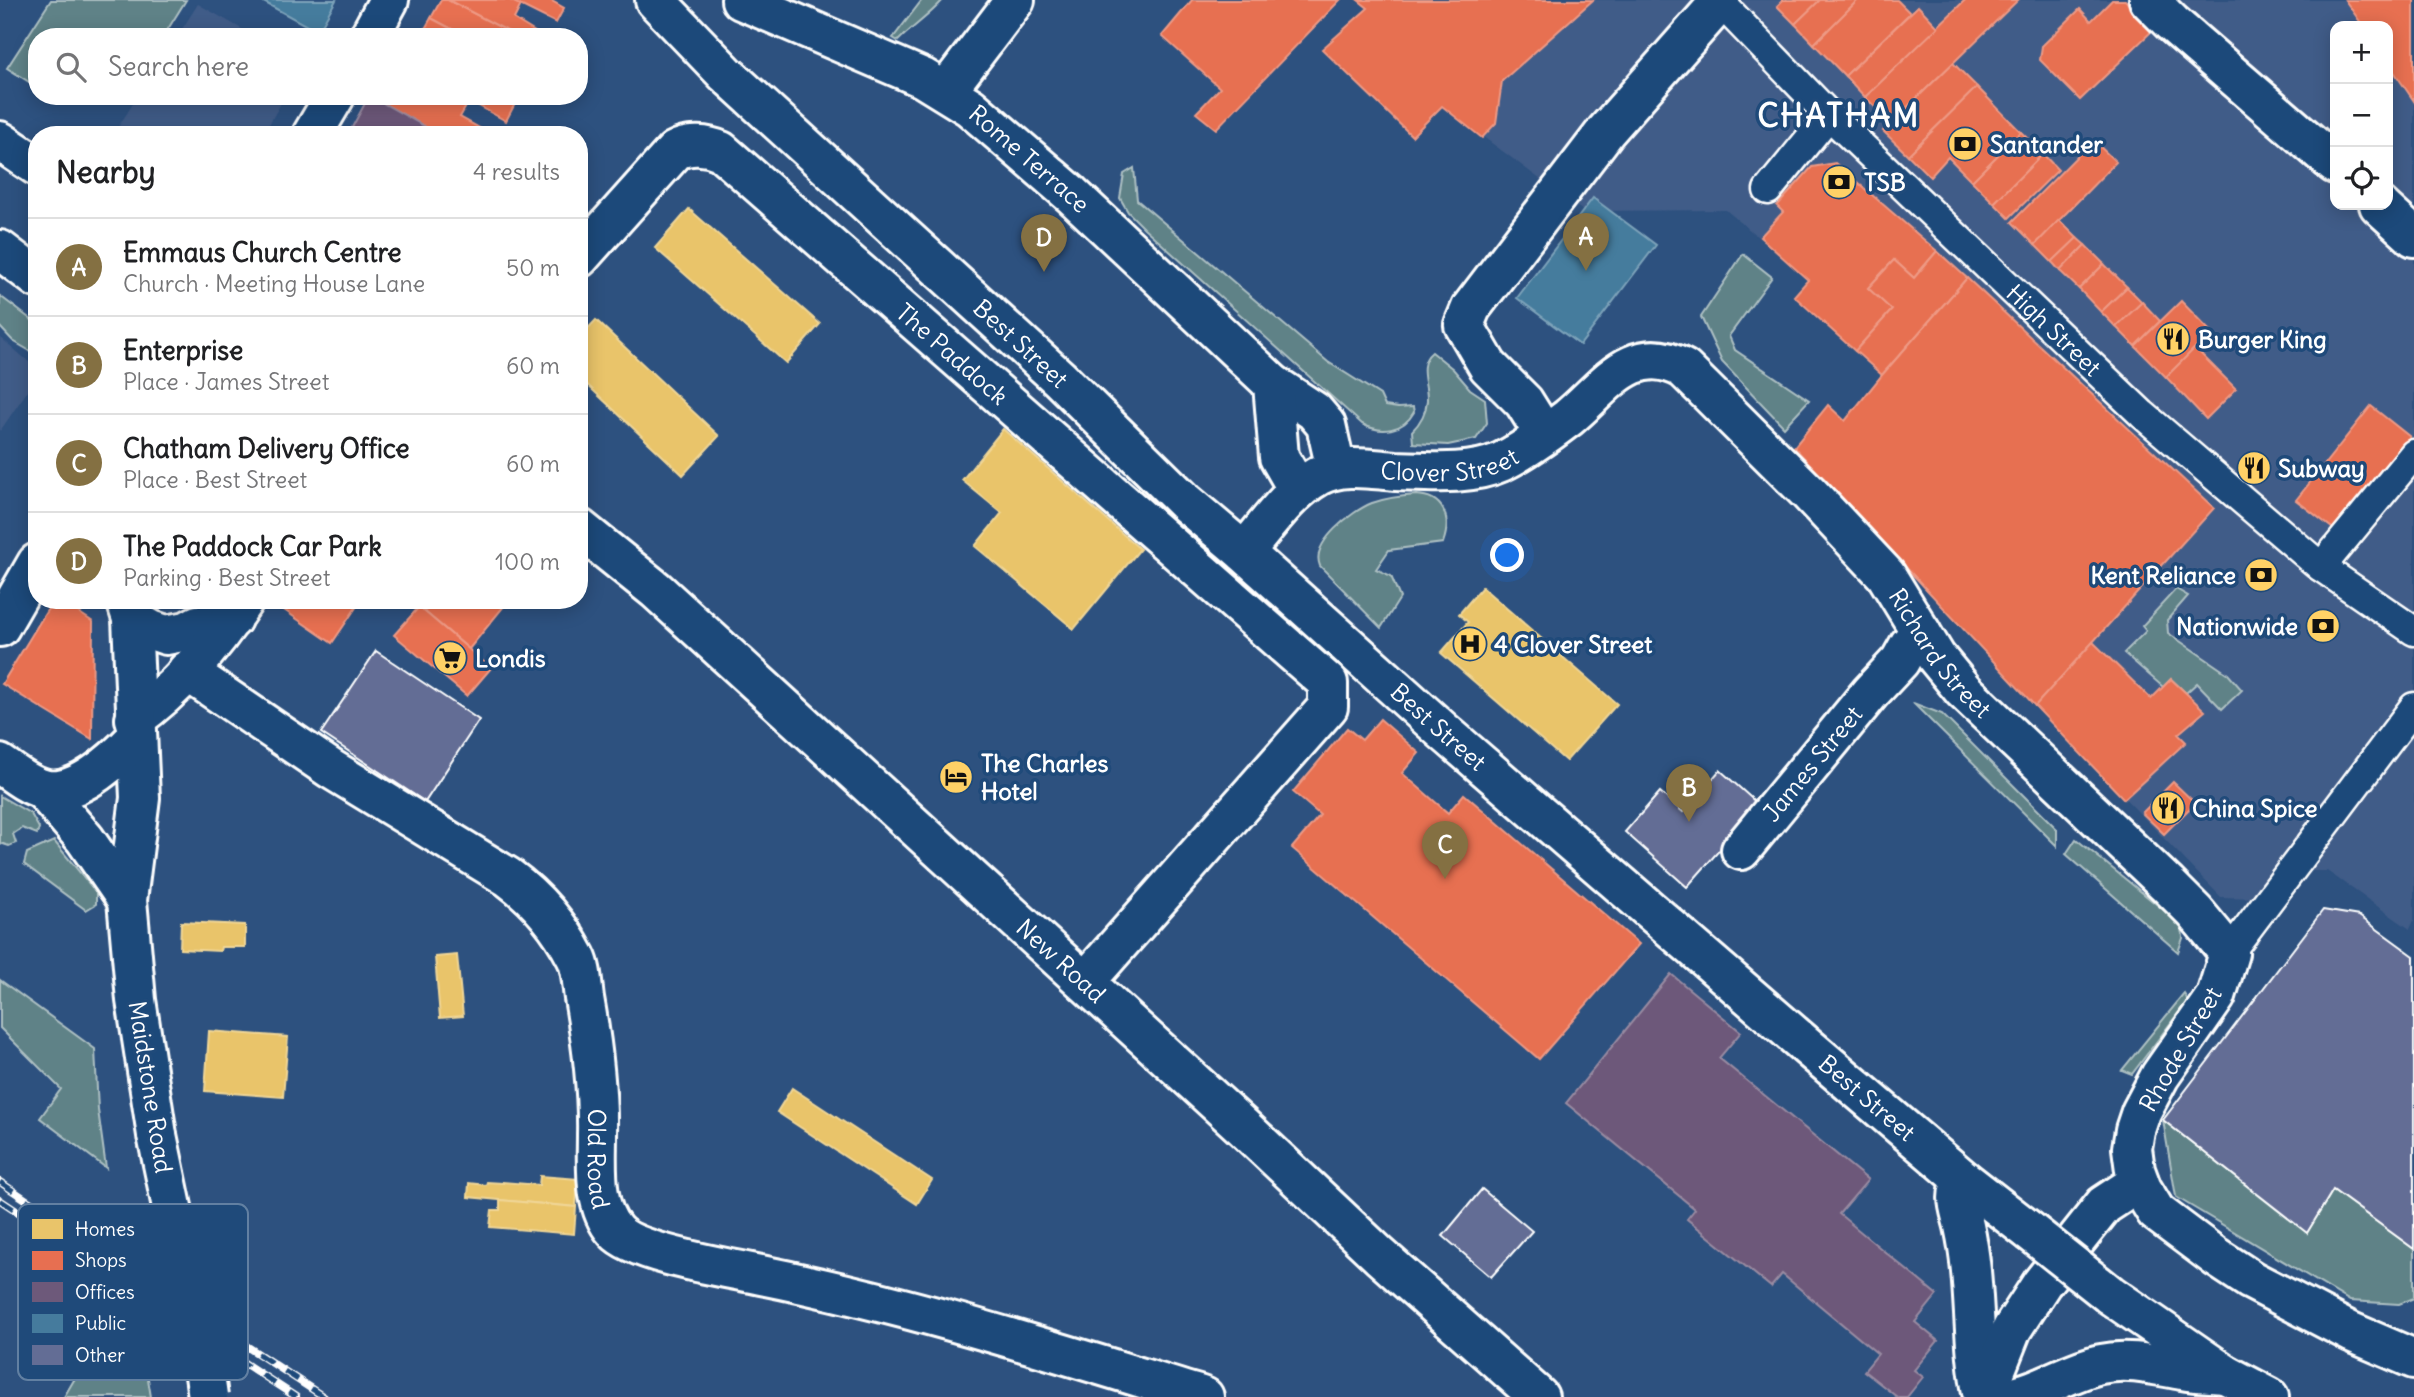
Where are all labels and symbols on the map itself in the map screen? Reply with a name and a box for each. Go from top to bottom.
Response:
district label: CHATHAM [1757,95,1921,136]
street label: Rome Terrace [963,98,1096,219]
bank icon: Santander [1946,125,1984,163]
place label: Santander [1990,129,2103,159]
bank icon: TSB [1820,163,1858,201]
place label: TSB [1864,167,1906,197]
pin: A [1563,213,1609,271]
pin: D [1021,214,1067,272]
street label: High Street [2000,278,2108,382]
street label: Best Street [968,293,1075,394]
street label: The Paddock [890,297,1014,411]
restaurant icon: Burger King [2154,320,2192,358]
place label: Burger King [2198,324,2327,354]
street label: Clover Street [1379,441,1523,487]
restaurant icon: Subway [2235,449,2273,487]
place label: Subway [2278,453,2365,483]
your location [1490,538,1524,572]
bank icon: Kent Reliance [2242,556,2280,594]
place label: Kent Reliance [2091,560,2236,590]
street label: Richard Street [1883,583,1998,724]
bank icon: Nationwide [2304,607,2342,645]
place label: Nationwide [2176,611,2298,641]
hospital icon: 4 Clover Street [1451,625,1489,663]
place label: 4 Clover Street [1494,629,1653,659]
supermarket icon: Londis [431,639,469,677]
place label: Londis [475,643,546,673]
street label: Best Street [1385,676,1493,777]
street label: James Street [1756,700,1868,827]
place label: The Charles Hotel [981,748,1108,806]
hotel icon: The Charles Hotel [937,758,975,796]
pin: B [1666,764,1712,822]
restaurant icon: China Spice [2149,789,2187,827]
place label: China Spice [2192,793,2318,823]
pin: C [1422,821,1468,879]
street label: New Road [1010,912,1112,1009]
street label: Rhode Street [2132,981,2228,1117]
street label: Maidstone Road [123,999,179,1175]
street label: Best Street [1813,1048,1922,1147]
street label: Old Road [582,1108,617,1212]
legend [18,1204,248,1380]
text: Homes [75,1217,135,1241]
text: Shops [75,1248,127,1272]
text: Offices [75,1280,135,1304]
text: Public [75,1311,126,1335]
text: Other [75,1343,125,1367]

